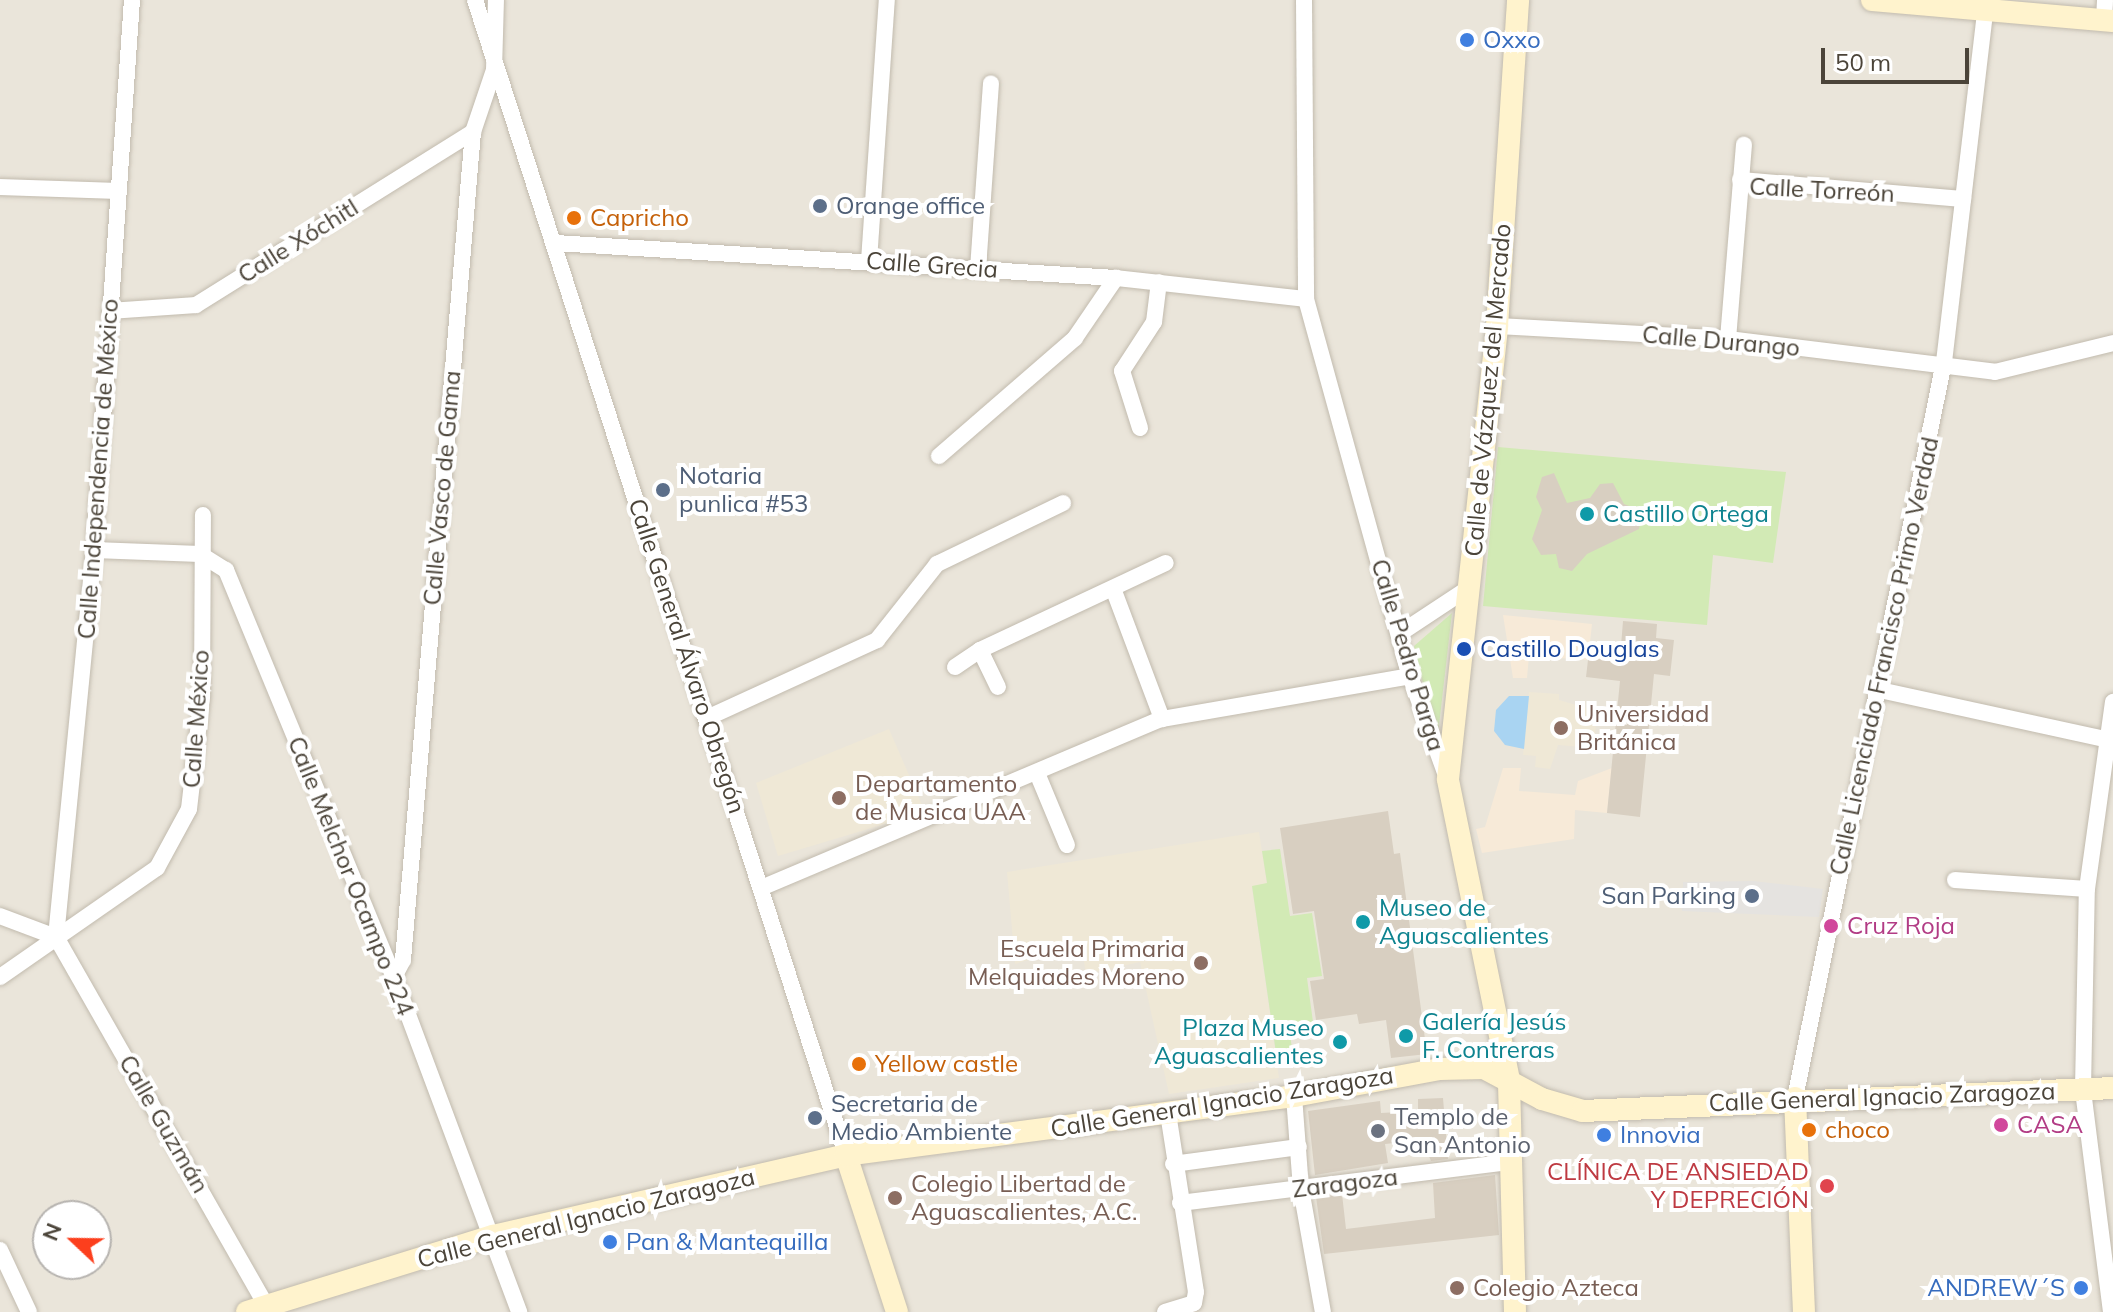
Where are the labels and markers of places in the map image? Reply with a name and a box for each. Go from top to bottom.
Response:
place label: Oxxo [1483,26,1541,54]
marker: Oxxo [1458,31,1476,49]
place label: Orange office [836,192,985,220]
marker: Orange office [811,197,829,215]
place label: Capricho [590,204,689,232]
marker: Capricho [565,209,583,227]
place label: Notaria punlica #53 [679,462,808,518]
marker: Notaria punlica #53 [654,481,672,499]
place label: Castillo Ortega [1603,500,1769,528]
marker: Castillo Ortega [1578,505,1596,523]
place label: Castillo Douglas [1480,635,1660,663]
marker: Castillo Douglas [1455,640,1473,658]
place label: Universidad Británica [1577,700,1709,756]
marker: Universidad Británica [1552,719,1570,737]
place label: Departamento de Musica UAA [855,770,1026,826]
marker: Departamento de Musica UAA [830,789,848,807]
place label: San Parking [1602,882,1736,910]
marker: San Parking [1743,887,1761,905]
place label: Museo de Aguascalientes [1379,894,1549,950]
place label: Cruz Roja [1847,912,1955,940]
marker: Museo de Aguascalientes [1354,913,1372,931]
marker: Cruz Roja [1822,917,1840,935]
place label: Escuela Primaria Melquiades Moreno [968,935,1185,991]
marker: Escuela Primaria Melquiades Moreno [1192,954,1210,972]
place label: Galería Jesús F. Contreras [1422,1008,1566,1064]
place label: Plaza Museo Aguascalientes [1154,1014,1324,1070]
marker: Galería Jesús F. Contreras [1397,1027,1415,1045]
marker: Plaza Museo Aguascalientes [1331,1033,1349,1051]
place label: Yellow castle [875,1050,1018,1078]
marker: Yellow castle [850,1055,868,1073]
place label: Secretaria de Medio Ambiente [831,1090,1012,1146]
place label: Templo de San Antonio [1394,1103,1531,1159]
marker: Secretaria de Medio Ambiente [806,1109,824,1127]
place label: CASA [2017,1111,2083,1139]
place label: choco [1825,1116,1890,1144]
marker: CASA [1992,1116,2010,1134]
place label: Innovia [1620,1121,1701,1149]
marker: choco [1800,1121,1818,1139]
marker: Templo de San Antonio [1369,1122,1387,1140]
marker: Innovia [1595,1126,1613,1144]
place label: CLÍNICA DE ANSIEDAD Y DEPRECIÓN [1547,1158,1809,1214]
place label: Colegio Libertad de Aguascalientes, A.C. [911,1170,1138,1226]
marker: CLÍNICA DE ANSIEDAD Y DEPRECIÓN [1816,1175,1838,1197]
marker: Colegio Libertad de Aguascalientes, A.C. [886,1189,904,1207]
place label: Pan & Mantequilla [626,1228,828,1256]
marker: Pan & Mantequilla [601,1233,619,1251]
place label: Colegio Azteca [1473,1274,1639,1302]
place label: ANDREW´S [1927,1274,2065,1302]
marker: Colegio Azteca [1448,1279,1466,1297]
marker: ANDREW´S [2072,1279,2090,1297]

